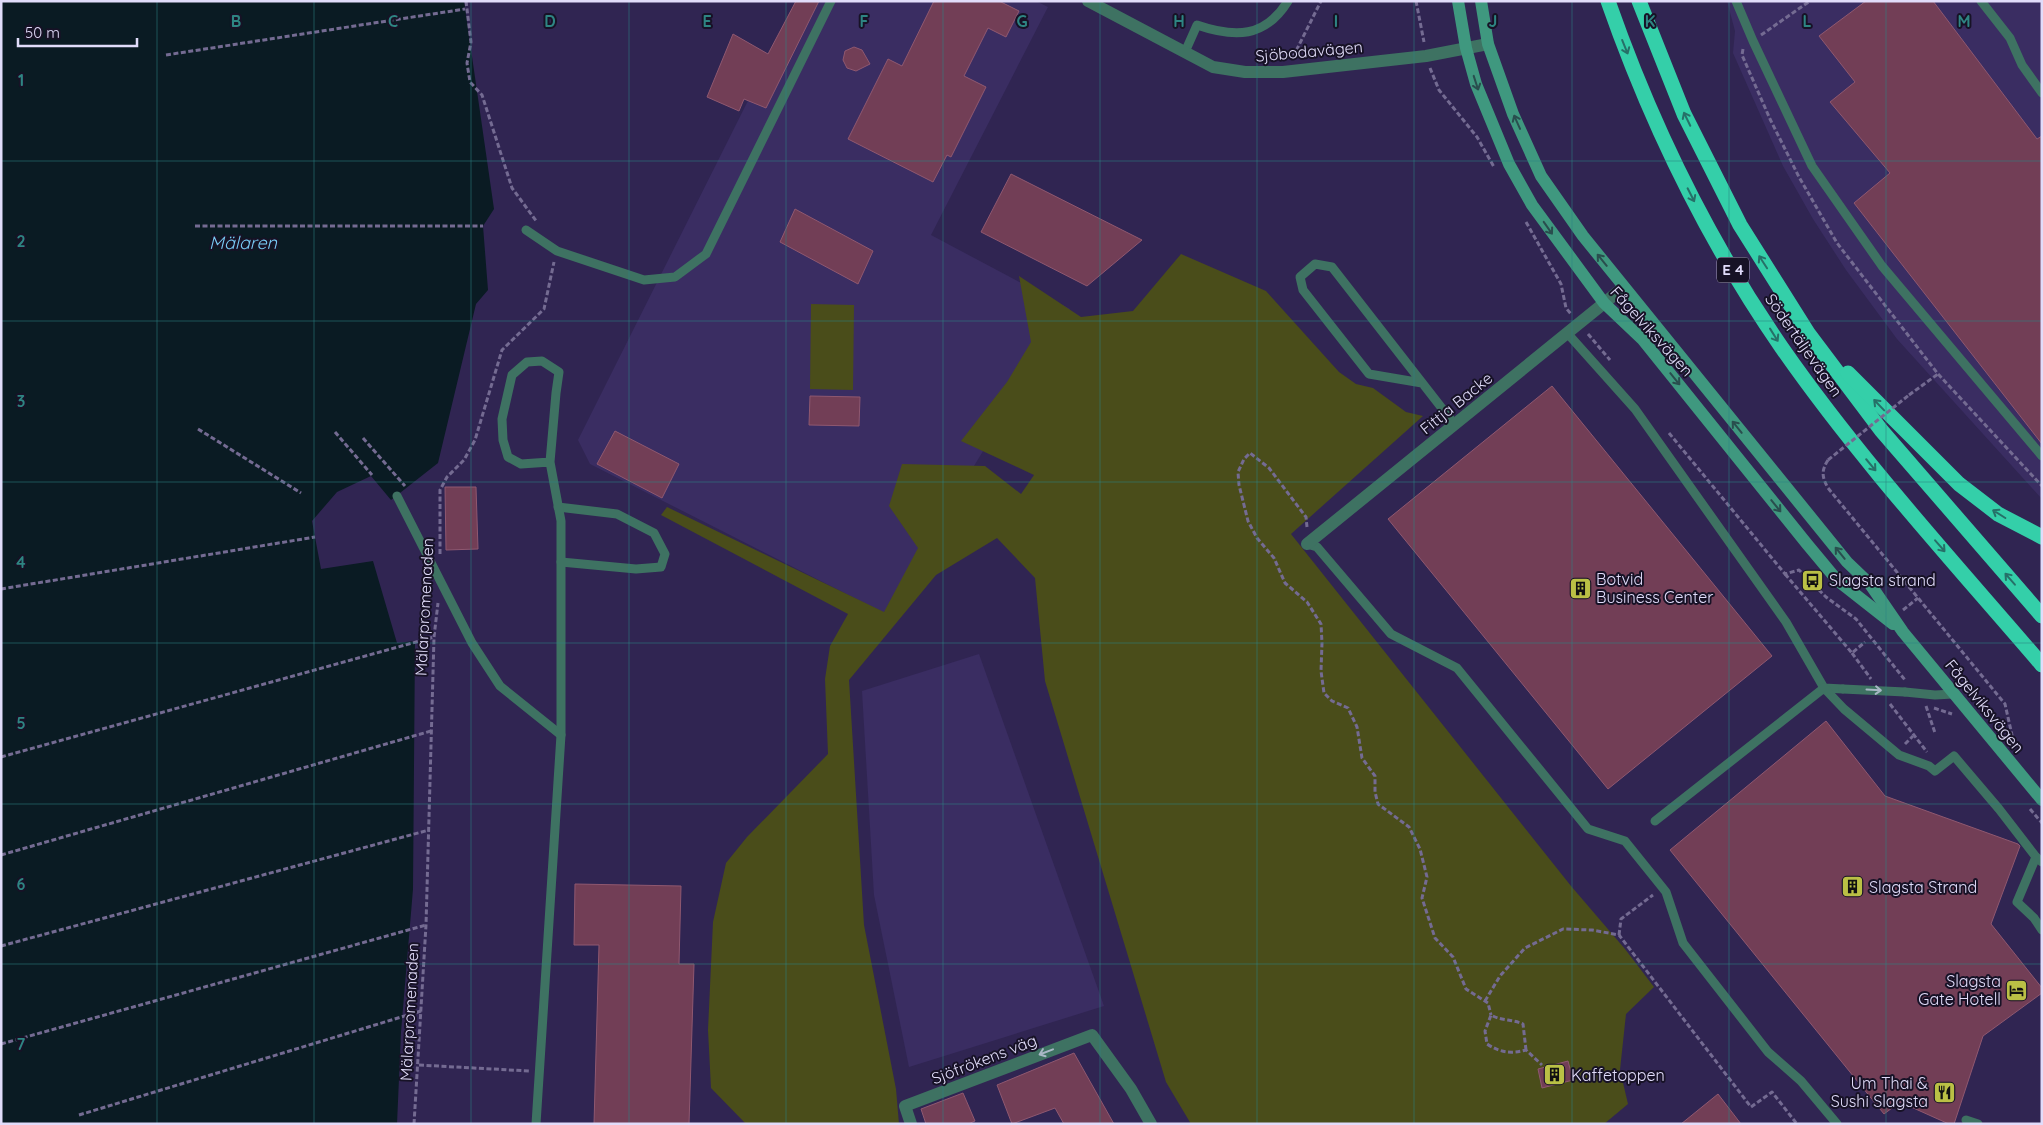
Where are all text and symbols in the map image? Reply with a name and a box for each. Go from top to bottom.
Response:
text: B [231,11,241,31]
text: C [388,11,398,31]
text: D [544,11,556,31]
text: E [702,11,712,31]
text: F [860,11,869,31]
text: G [1016,11,1028,31]
text: H [1173,11,1185,31]
text: I [1334,11,1338,31]
text: J [1489,11,1497,31]
text: K [1645,11,1655,31]
text: L [1803,11,1812,31]
text: M [1957,11,1971,31]
scale bar [18,15,136,47]
text: 50 m [25,23,60,42]
street label: Sjöbodavägen [1255,36,1363,66]
one-way arrow [1621,39,1630,54]
text: 1 [18,70,24,90]
one-way arrow [1472,74,1482,90]
one-way arrow [1682,112,1691,127]
one-way arrow [1512,115,1521,130]
one-way arrow [1687,187,1696,202]
one-way arrow [1543,221,1553,235]
text: 2 [16,231,26,251]
water label: Mälaren [209,231,278,254]
one-way arrow [1597,254,1608,267]
one-way arrow [1758,255,1769,269]
road number: E 4 [1717,258,1749,282]
street label: Fågelviksvägen [1606,282,1698,380]
street label: Södertäljevägen [1761,290,1847,400]
one-way arrow [1768,328,1779,342]
street label: Fittja Backe [1416,368,1496,438]
one-way arrow [1669,372,1680,385]
text: 3 [17,391,25,411]
one-way arrow [1873,398,1885,411]
one-way arrow [1732,421,1743,434]
one-way arrow [1865,458,1876,471]
one-way arrow [1770,499,1781,512]
one-way arrow [1993,508,2007,518]
street label: Mälarpromenaden [410,537,438,677]
one-way arrow [1934,539,1945,552]
one-way arrow [1835,547,1846,560]
text: 4 [16,552,26,572]
bus stop icon: Slagsta strand [1801,568,1825,592]
place label: Botvid Business Center [1596,569,1713,607]
place label: Slagsta strand [1829,570,1936,590]
one-way arrow [2005,573,2016,586]
building icon: Botvid Business Center [1568,576,1592,600]
street label: Fågelviksvägen [1941,655,2029,757]
one-way arrow [1866,686,1882,695]
text: 5 [16,713,26,733]
text: 6 [17,874,26,894]
building icon: Slagsta Strand [1841,875,1865,899]
place label: Slagsta Strand [1869,877,1977,897]
street label: Mälarpromenaden [395,942,423,1082]
place label: Slagsta Gate Hotell [1918,971,2001,1009]
hotel icon: Slagsta Gate Hotell [2005,978,2029,1002]
street label: Sjöfrökens väg [929,1030,1039,1088]
text: 7 [17,1034,26,1054]
one-way arrow [1039,1048,1054,1057]
building icon: Kaffetoppen [1543,1063,1567,1087]
place label: Kaffetoppen [1571,1065,1665,1085]
place label: Um Thai & Sushi Slagsta [1831,1073,1928,1111]
restaurant icon: Um Thai & Sushi Slagsta [1932,1080,1956,1104]

